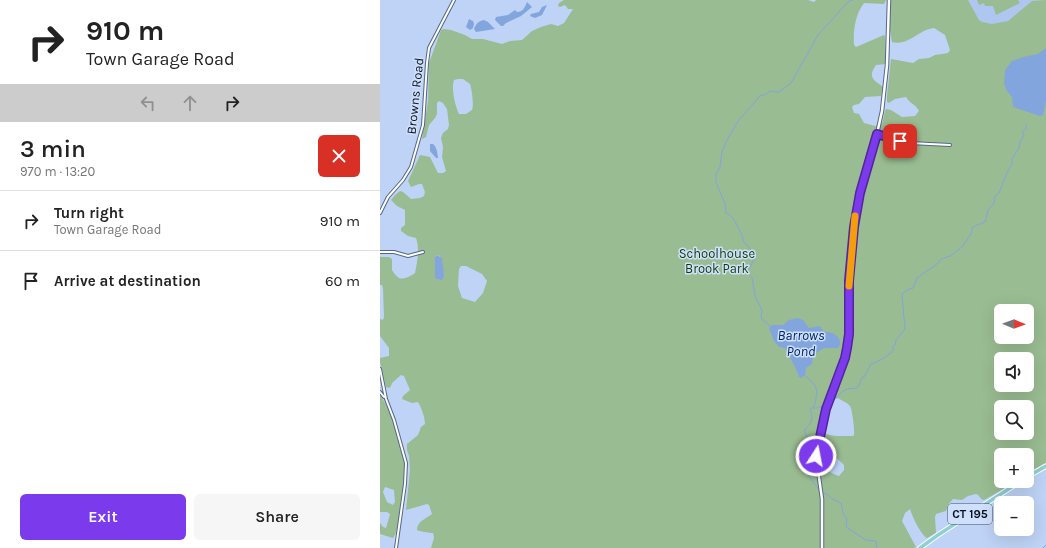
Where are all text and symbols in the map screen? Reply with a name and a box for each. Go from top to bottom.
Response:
text: 910 m [86,14,164,47]
icon: right [20,16,72,68]
text: Town Garage Road [86,48,235,70]
street label: Browns Road [404,57,426,135]
icon: left [137,92,159,114]
icon: ahead [179,92,201,114]
icon: right [221,92,243,114]
pin [883,124,917,158]
icon: arrive [889,130,911,152]
text: 3 min [20,135,86,163]
button: close [318,135,360,177]
text: 970 m · 13:20 [20,164,95,179]
text: Turn right [54,204,124,222]
icon: right [20,210,42,232]
text: 910 m [320,212,360,230]
text: Town Garage Road [54,222,161,237]
park label: Schoolhouse Brook Park [679,246,756,276]
icon: arrive [20,270,42,292]
text: Arrive at destination [54,272,201,290]
text: 60 m [325,272,360,290]
north arrow [994,304,1034,344]
map controls [994,304,1034,536]
water label: Barrows Pond [777,327,825,360]
button: sound [994,352,1034,392]
button: search [994,400,1034,440]
position arrow [795,435,837,477]
button: + [994,448,1034,488]
button: Exit [20,494,186,540]
button: Share [194,494,360,540]
button: − [994,496,1034,536]
road number: CT 195 [948,504,992,524]

